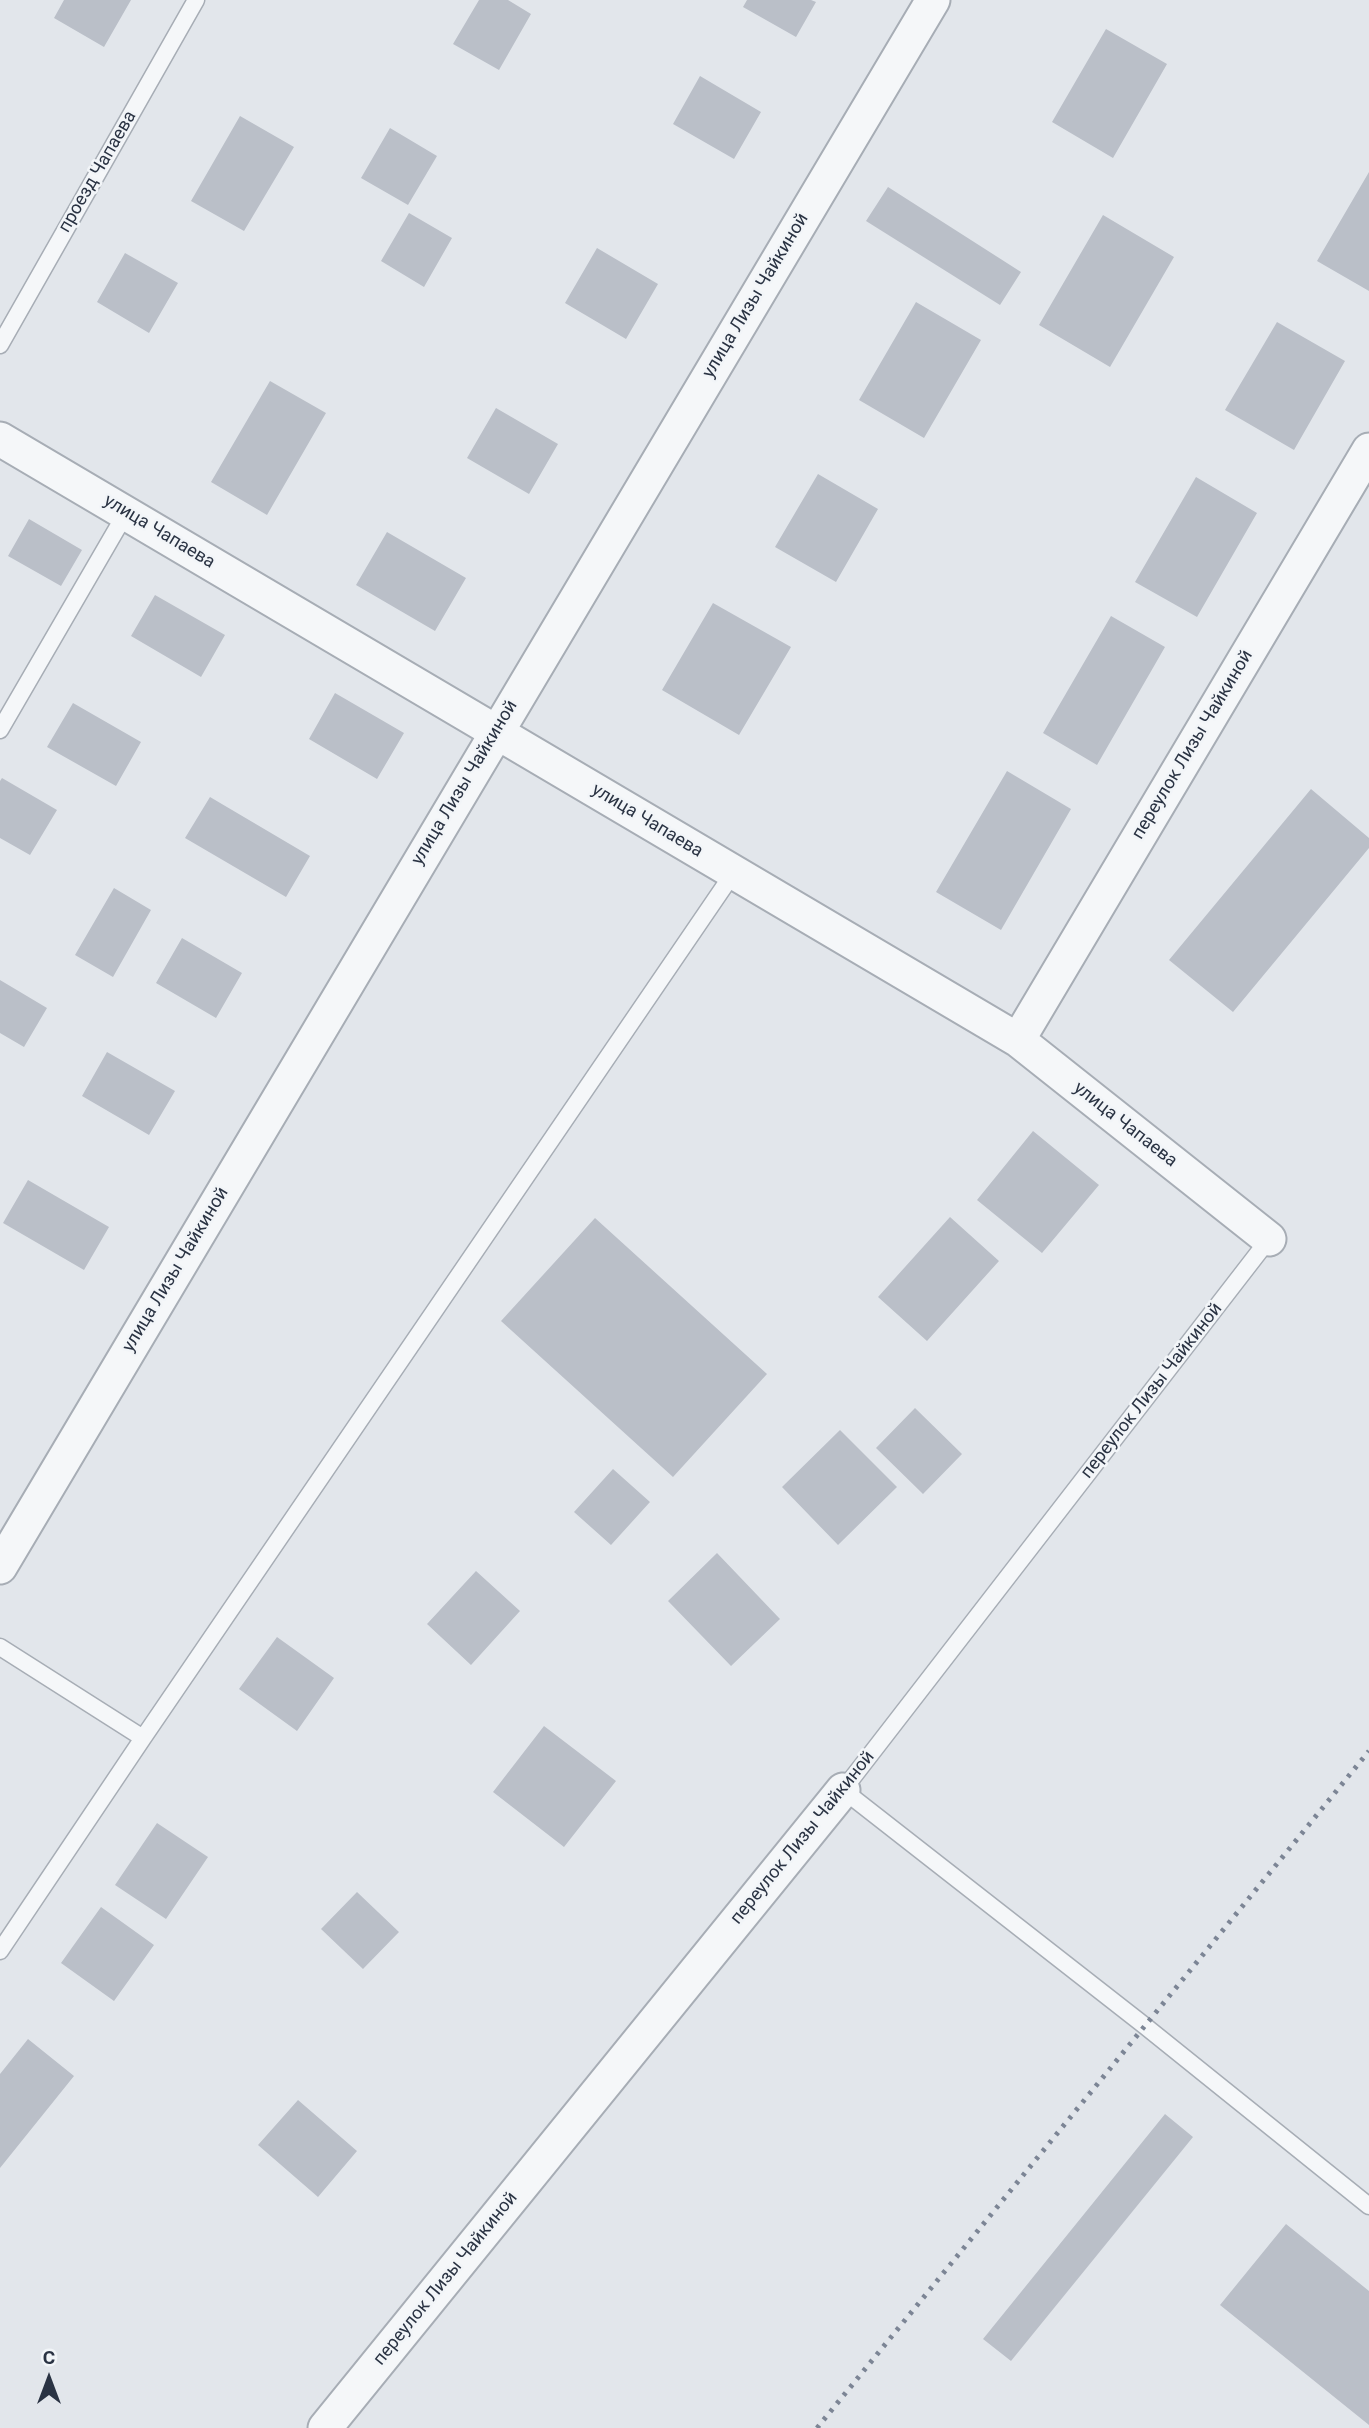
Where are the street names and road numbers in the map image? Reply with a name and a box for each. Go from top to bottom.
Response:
street label: проезд Чапаева [54,107,142,237]
street label: улица Лизы Чайкиной [698,210,814,382]
street label: улица Чапаева [100,490,218,574]
street label: переулок Лизы Чайкиной [1128,646,1258,844]
street label: улица Лизы Чайкиной [407,697,523,869]
street label: улица Чапаева [588,779,706,863]
street label: улица Чапаева [1069,1078,1181,1172]
street label: улица Лизы Чайкиной [118,1184,234,1356]
street label: переулок Лизы Чайкиной [1077,1299,1227,1483]
street label: переулок Лизы Чайкиной [726,1747,880,1929]
street label: переулок Лизы Чайкиной [369,2188,523,2370]

